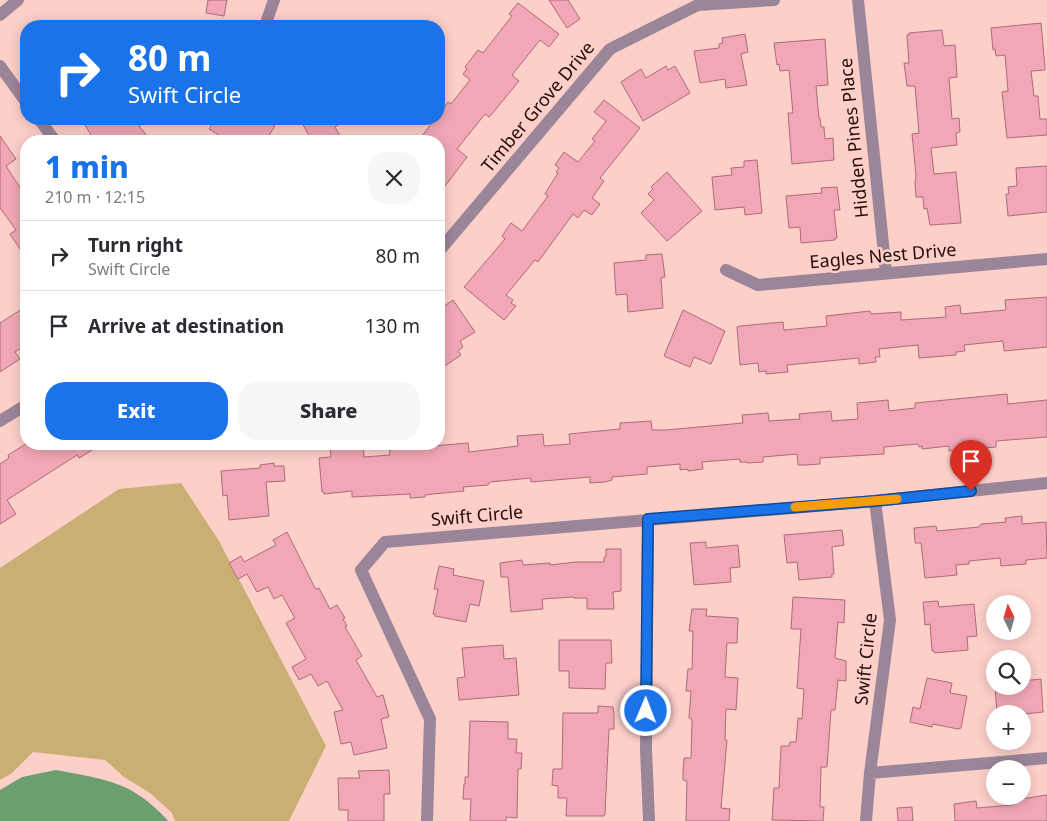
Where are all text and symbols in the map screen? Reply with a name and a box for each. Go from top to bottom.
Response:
text: 80 m [128,34,211,81]
street label: Timber Grove Drive [475,36,599,177]
icon: right [45,40,110,105]
street label: Hidden Pines Place [833,57,873,219]
text: Swift Circle [128,79,241,109]
text: 1 min [45,146,129,187]
button: close [368,152,420,204]
text: 210 m · 12:15 [45,186,145,208]
text: Turn right [88,232,183,258]
street label: Eagles Nest Drive [808,237,957,273]
icon: right [45,242,73,270]
text: 80 m [376,243,420,269]
text: Swift Circle [88,258,170,280]
icon: arrive [45,312,73,340]
text: Arrive at destination [88,313,284,339]
text: 130 m [365,313,420,339]
button: Exit [45,382,228,440]
button: Share [238,382,420,440]
pin [950,440,992,491]
icon: arrive [957,447,985,475]
street label: Swift Circle [430,499,524,531]
north arrow [986,595,1031,640]
map controls [986,595,1031,805]
street label: Swift Circle [848,612,882,706]
button: search [986,650,1031,695]
position arrow [619,684,671,736]
button: + [986,705,1031,750]
button: − [986,760,1031,805]

